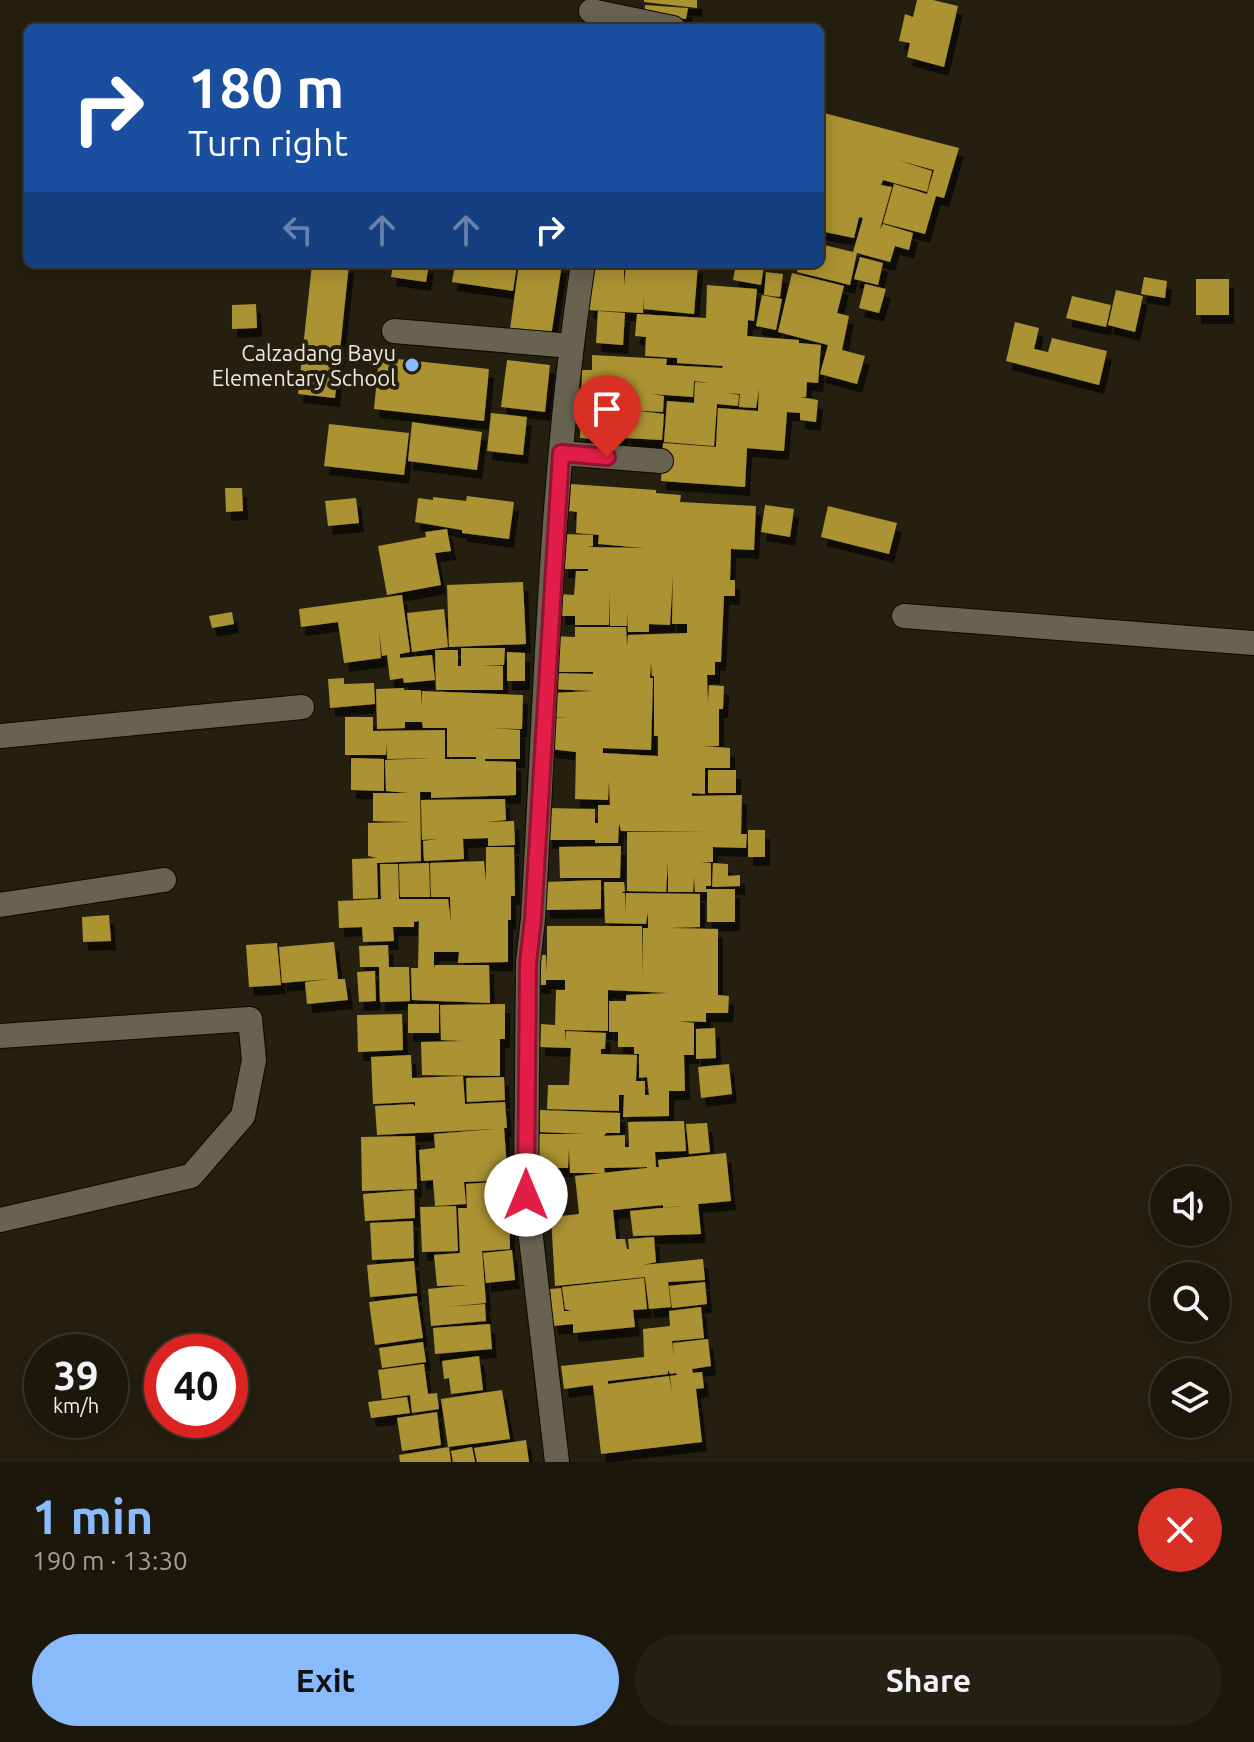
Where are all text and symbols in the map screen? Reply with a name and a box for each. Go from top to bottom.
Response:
icon: right [56,56,160,160]
text: 180 m [188,56,344,119]
text: Turn right [188,122,348,163]
icon: left [276,208,320,252]
icon: ahead [360,208,404,252]
icon: ahead [444,208,488,252]
icon: right [528,208,572,252]
place label: Calzadang Bayu Elementary School [212,340,396,390]
marker: Calzadang Bayu Elementary School [403,356,421,374]
pin [573,375,641,457]
icon: arrive [585,387,629,431]
position arrow [484,1153,568,1237]
map controls [1150,1166,1230,1438]
button: sound [1150,1166,1230,1246]
button: search [1150,1262,1230,1342]
speed limit sign: 40 [144,1334,248,1438]
text: 39 [53,1353,99,1398]
button: layers [1150,1358,1230,1438]
text: km/h [53,1394,99,1417]
button: close [1138,1488,1222,1572]
text: 1 min [32,1489,153,1543]
text: 190 m · 13:30 [32,1546,188,1575]
button: Exit [32,1634,619,1726]
button: Share [635,1634,1222,1726]

